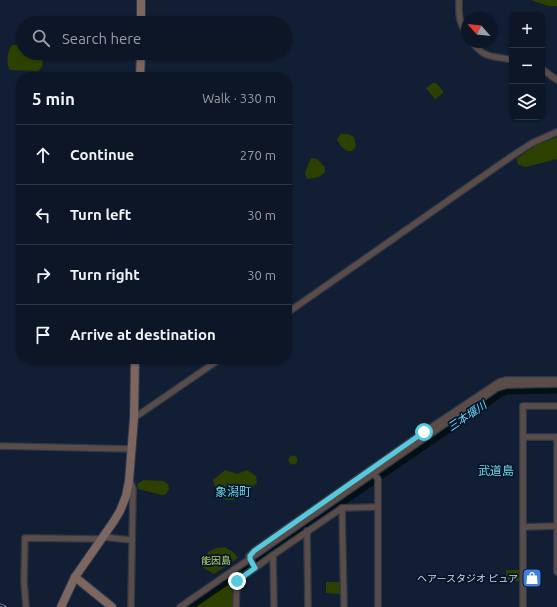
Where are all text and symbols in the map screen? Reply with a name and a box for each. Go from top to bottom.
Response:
north arrow [461,12,497,48]
map controls [509,12,545,120]
button: + [509,12,545,48]
search box [16,16,292,60]
icon: search [30,27,52,49]
text: Search here [62,30,141,47]
button: − [509,48,545,84]
button: layers [509,84,545,120]
text: 5 min [32,89,75,108]
text: Walk · 330 m [202,91,276,105]
icon: ahead [32,144,54,166]
text: Continue [70,146,134,163]
text: 270 m [240,148,276,162]
icon: left [32,204,54,226]
text: Turn left [70,206,131,223]
text: 30 m [247,208,276,222]
icon: right [32,264,54,286]
text: Turn right [70,266,140,283]
text: 30 m [247,268,276,282]
icon: arrive [32,324,54,346]
text: Arrive at destination [70,326,216,343]
water label: 三本堰川 [445,398,489,433]
route start [415,423,433,441]
district label: 武道島 [478,464,514,477]
district label: 象潟町 [215,485,251,498]
park label: 能因島 [201,555,231,566]
shop icon: ヘアースタジオ ピュア [521,567,543,589]
route end [228,572,246,590]
place label: ヘアースタジオ ピュア [417,573,518,584]

